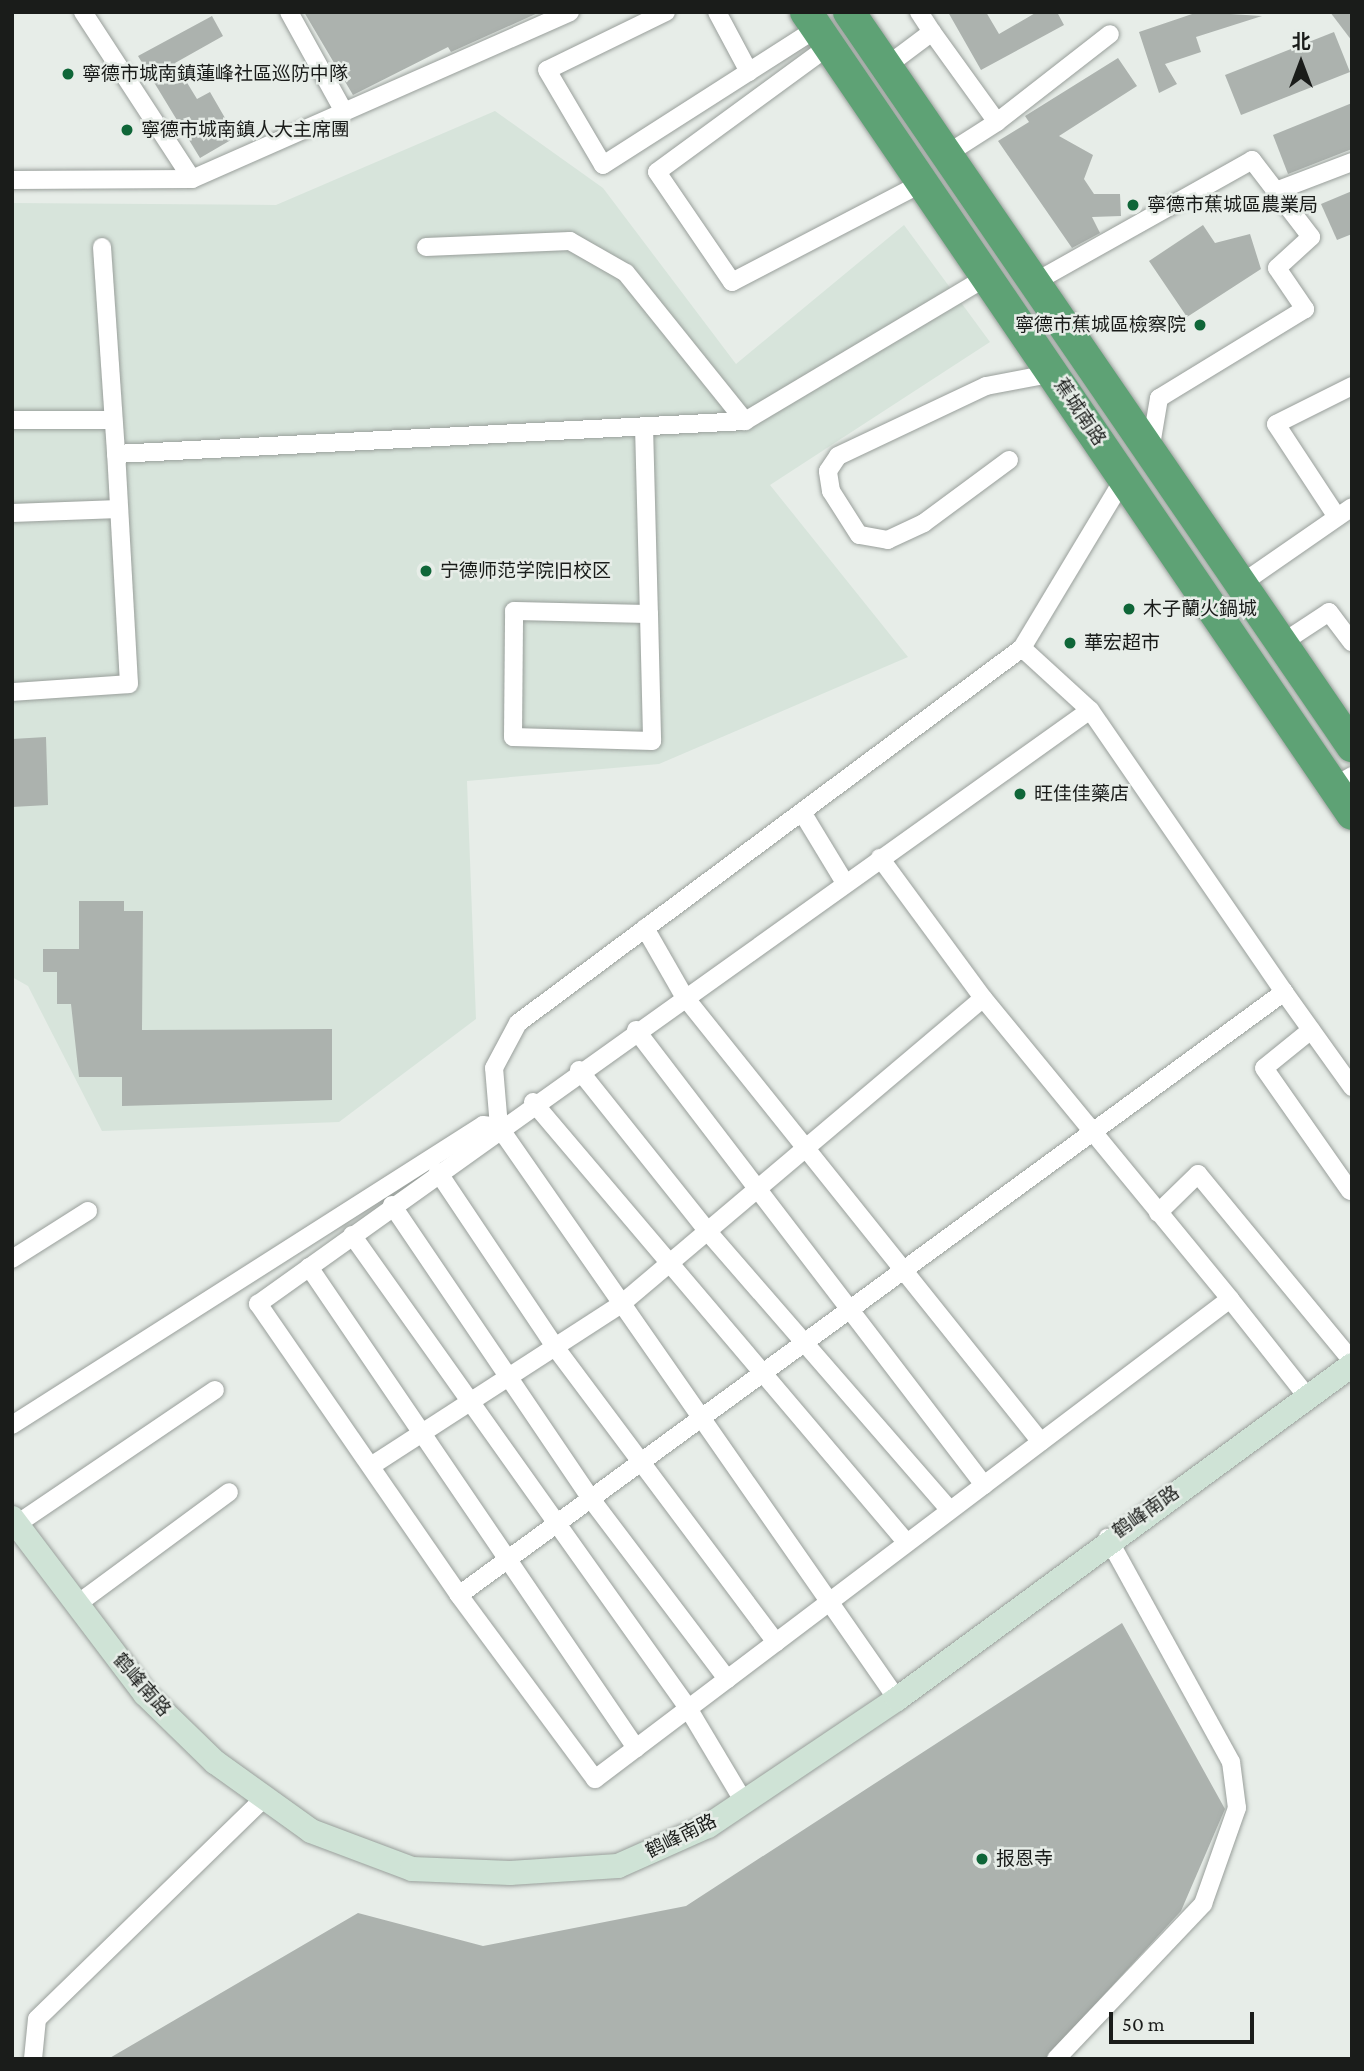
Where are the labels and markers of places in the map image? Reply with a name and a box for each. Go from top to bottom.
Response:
place label: 寧德市城南鎮蓮峰社區巡防中隊 [82,63,348,85]
marker: 寧德市城南鎮蓮峰社區巡防中隊 [60,66,76,82]
place label: 寧德市城南鎮人大主席團 [141,119,350,141]
marker: 寧德市城南鎮人大主席團 [119,122,135,138]
place label: 寧德市蕉城區農業局 [1147,194,1318,216]
marker: 寧德市蕉城區農業局 [1125,197,1141,213]
place label: 寧德市蕉城區檢察院 [1015,314,1186,336]
marker: 寧德市蕉城區檢察院 [1192,317,1208,333]
place label: 宁德师范学院旧校区 [440,560,611,582]
marker: 宁德师范学院旧校区 [418,563,434,579]
place label: 木子蘭火鍋城 [1143,598,1257,620]
marker: 木子蘭火鍋城 [1121,601,1137,617]
place label: 華宏超市 [1084,632,1160,654]
marker: 華宏超市 [1062,635,1078,651]
place label: 旺佳佳藥店 [1034,783,1129,805]
marker: 旺佳佳藥店 [1012,786,1028,802]
place label: 报恩寺 [996,1848,1053,1870]
marker: 报恩寺 [974,1851,990,1867]

